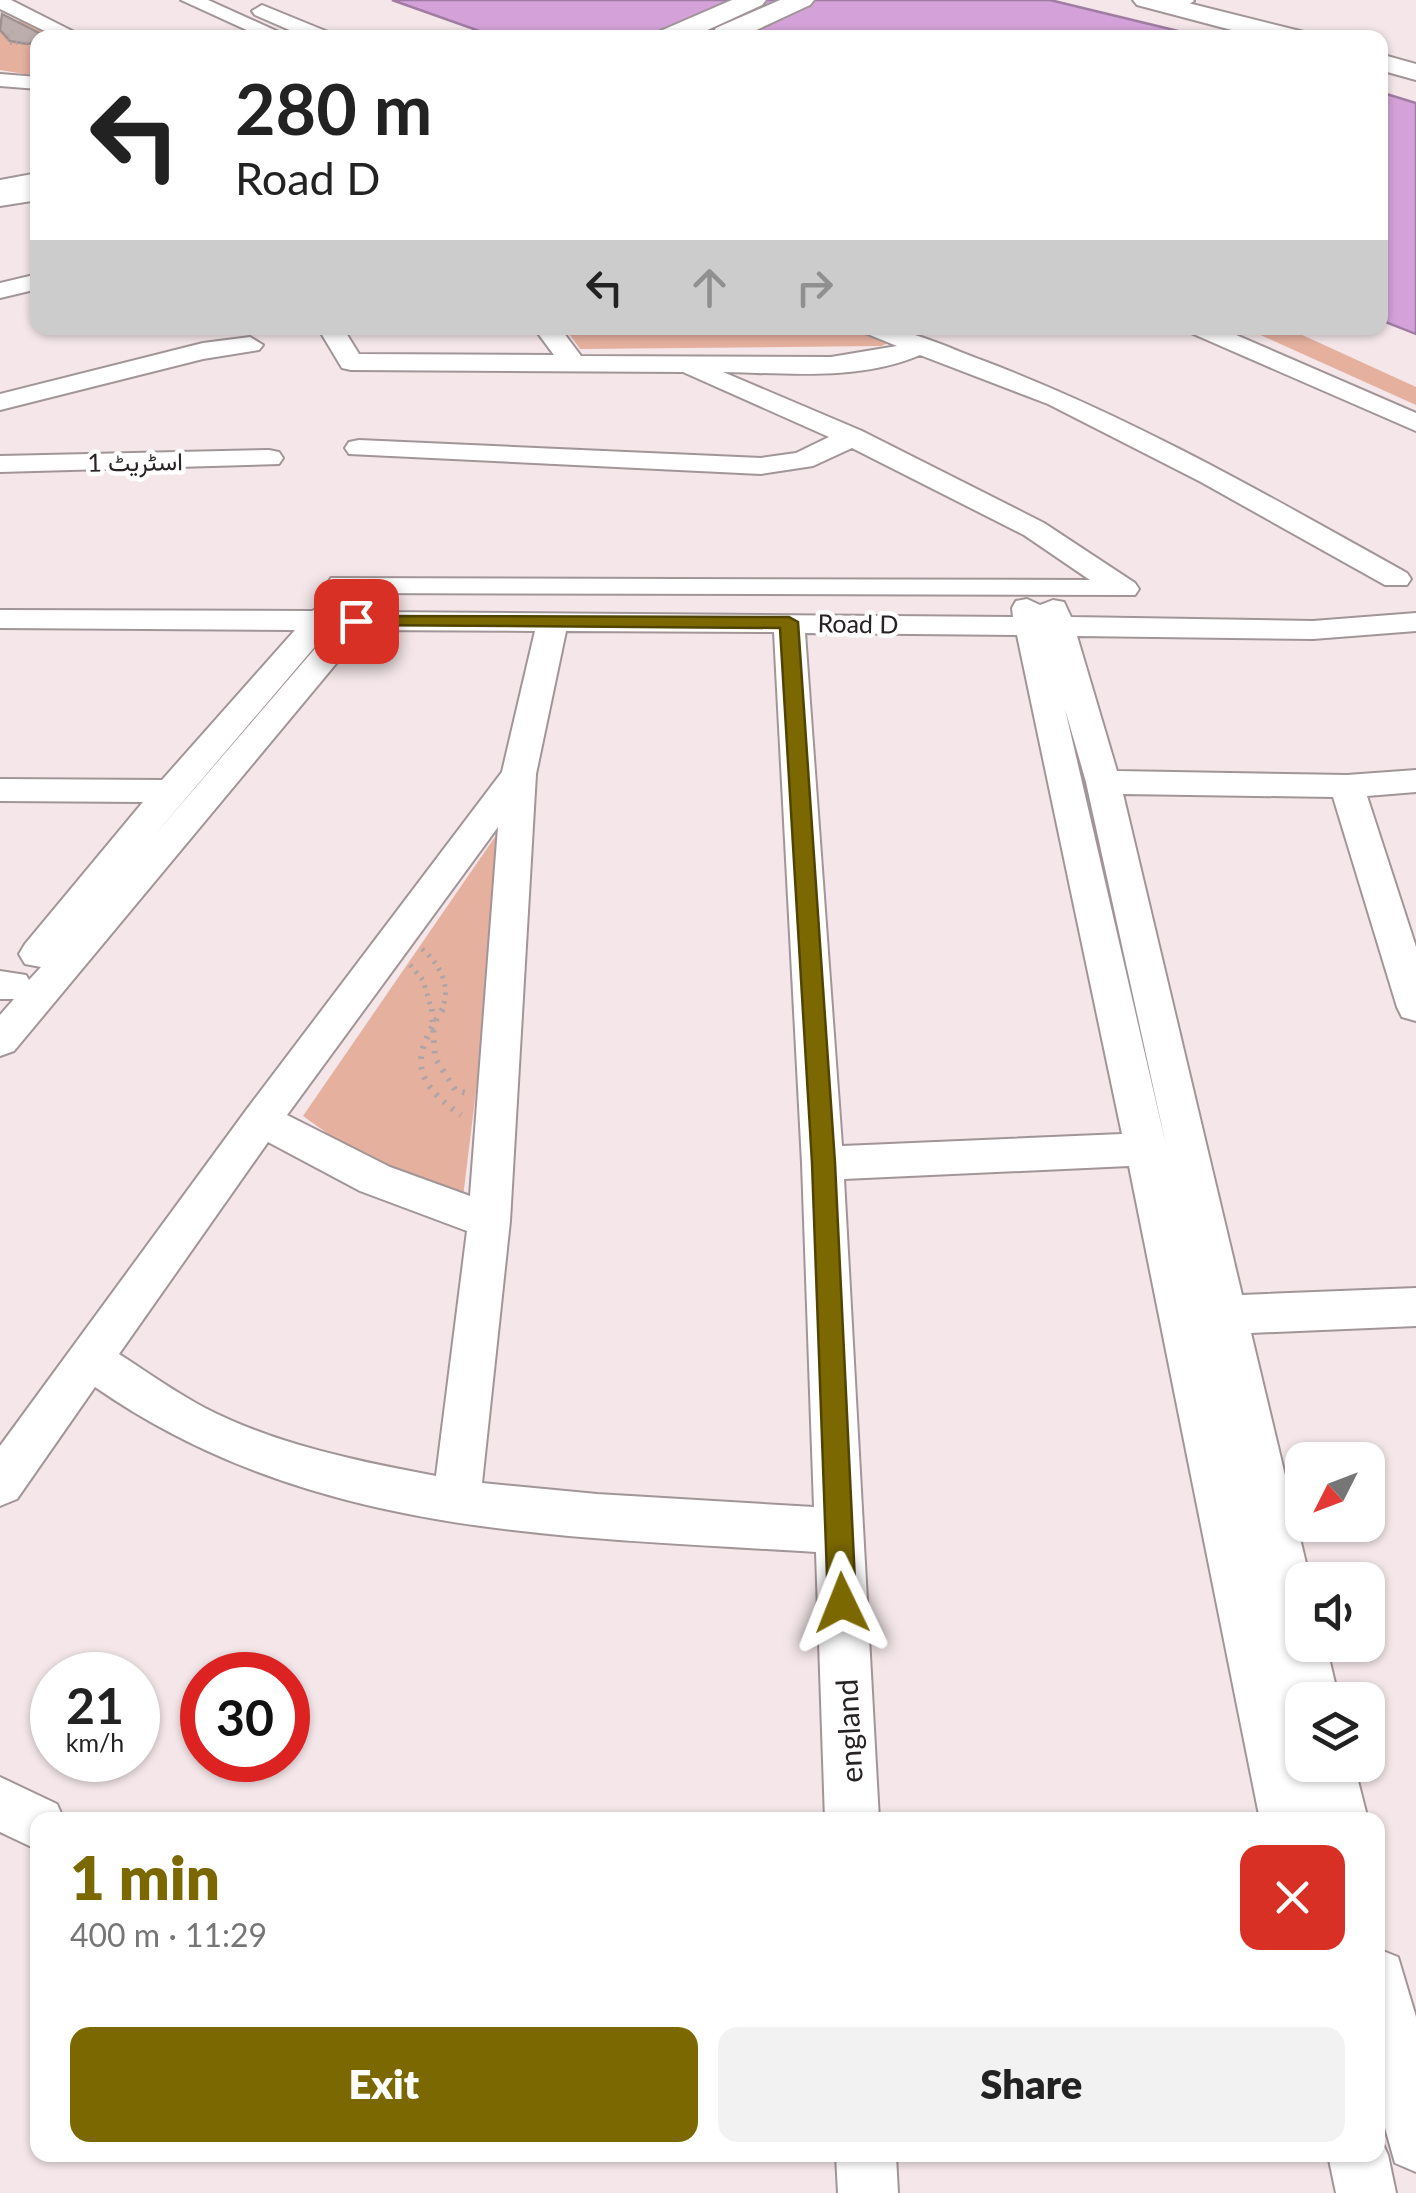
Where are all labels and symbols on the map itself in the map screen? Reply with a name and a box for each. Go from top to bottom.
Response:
street label: اسٹریٹ 1 [87,445,183,479]
pin [314,579,399,664]
street label: Road D [817,607,899,639]
north arrow [1285,1442,1385,1542]
position arrow [790,1551,894,1655]
speed limit sign: 30 [180,1652,310,1782]
street label: england [827,1678,869,1784]

